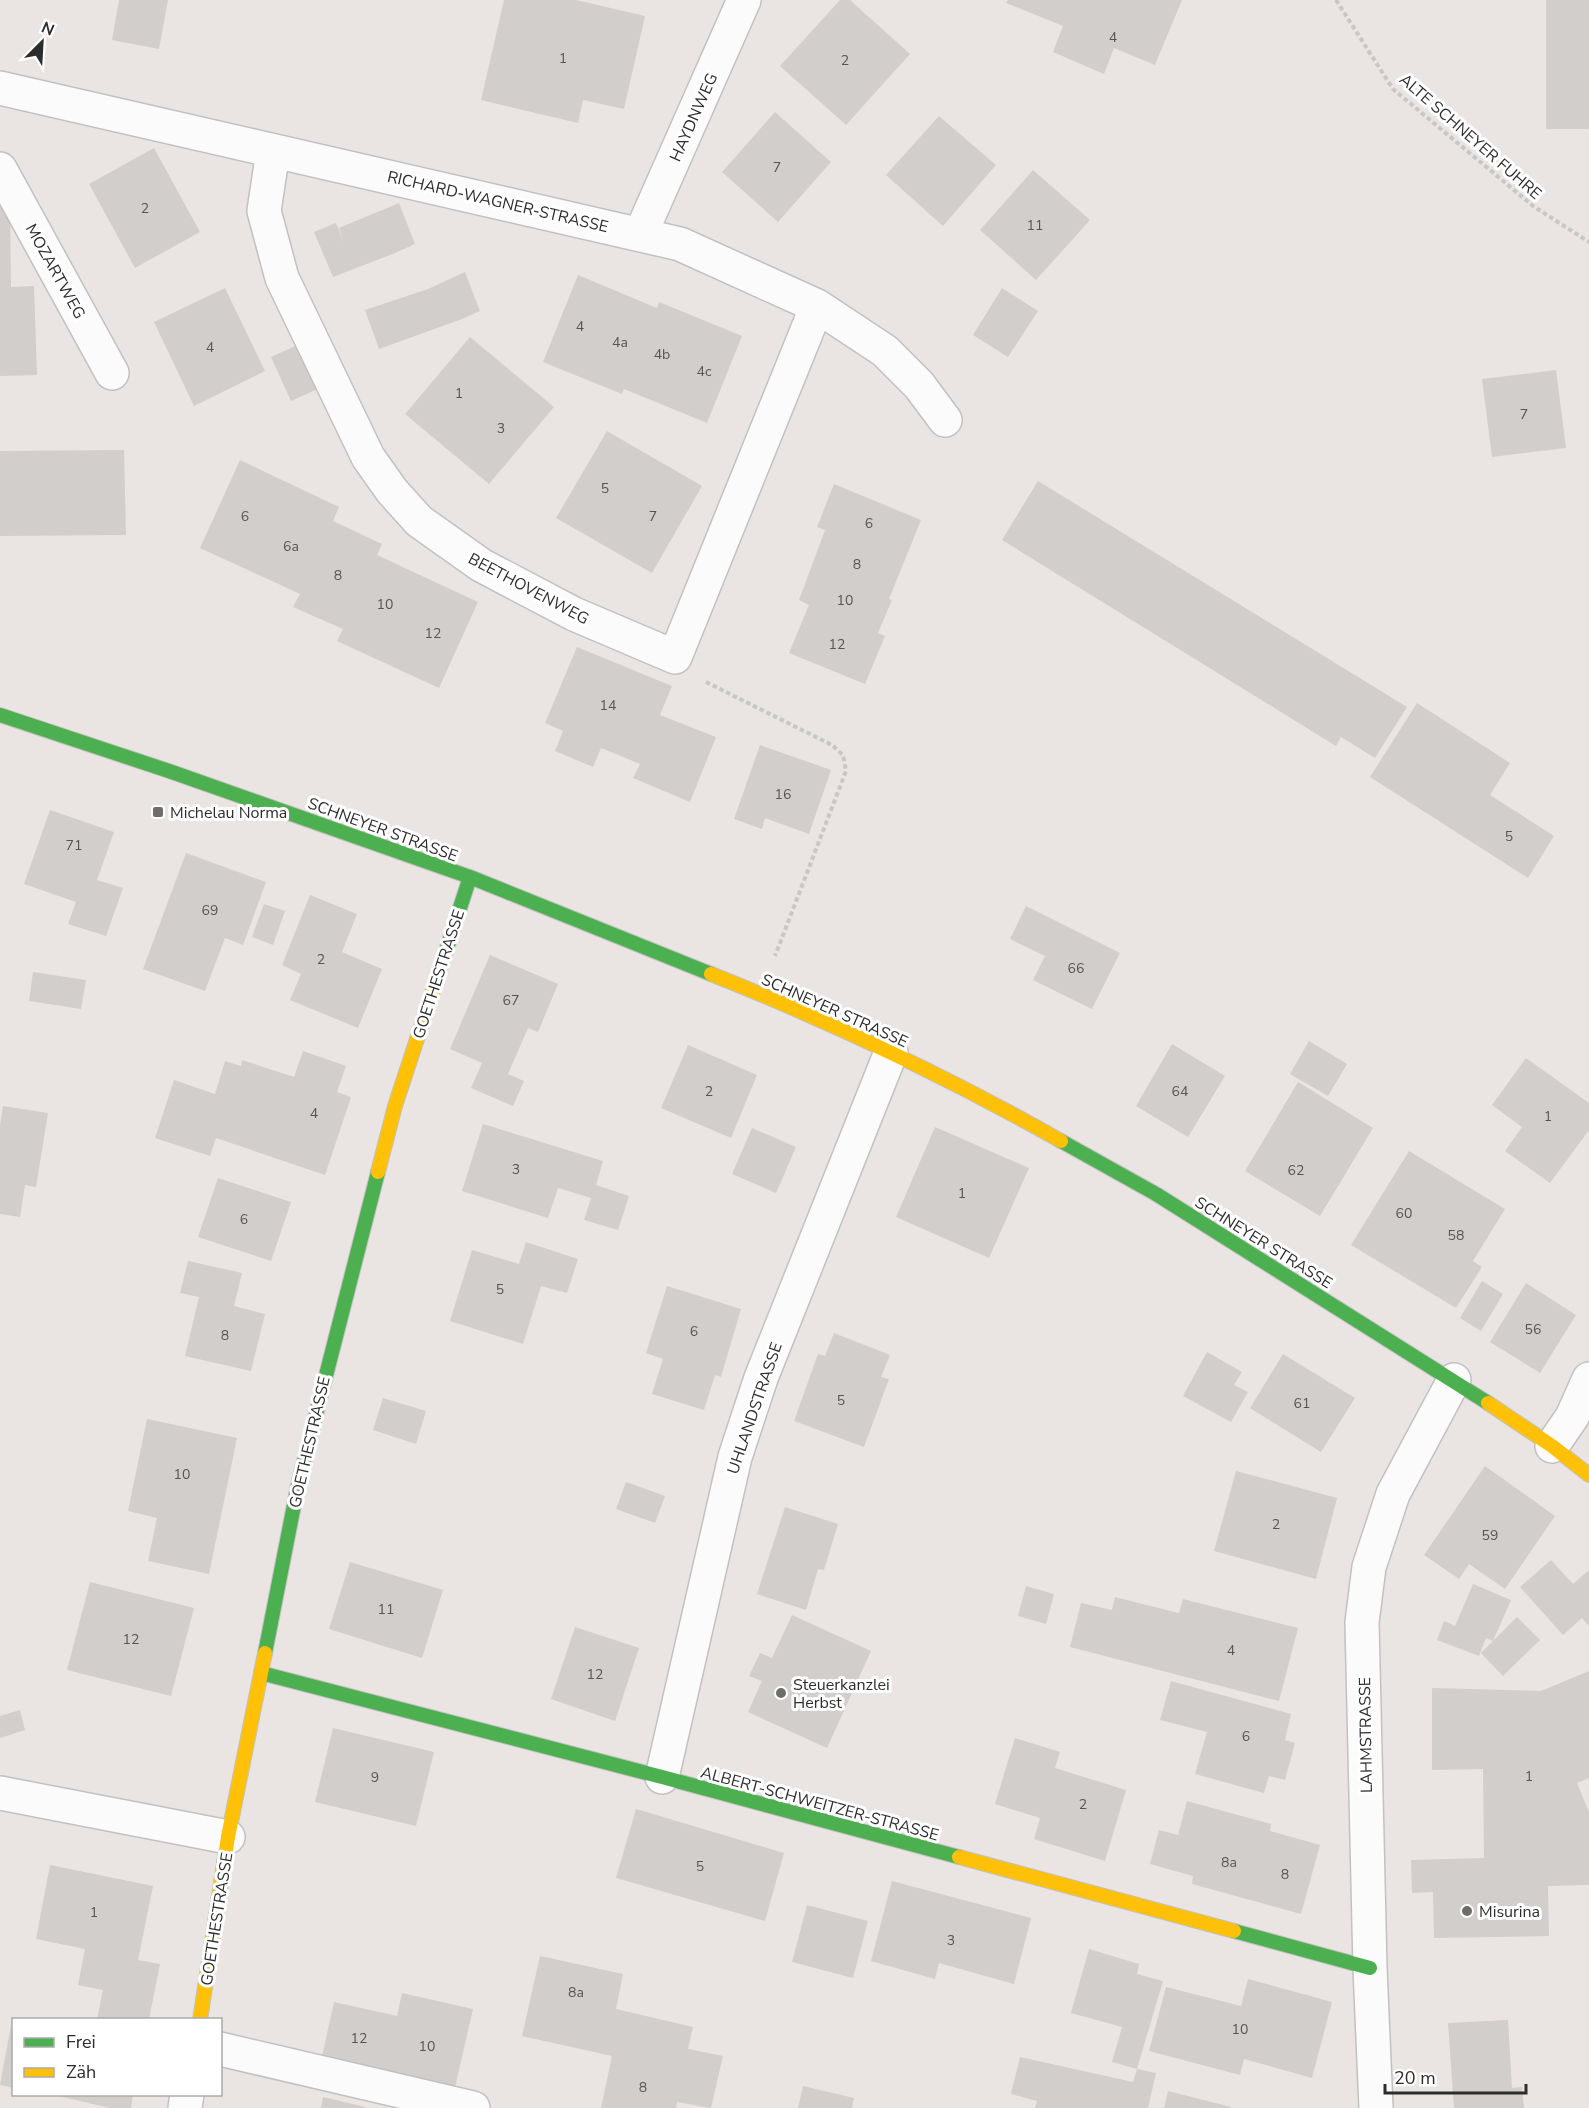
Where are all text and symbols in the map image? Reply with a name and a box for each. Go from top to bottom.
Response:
north arrow [12,12,72,72]
text: N [38,17,58,42]
house number: 4 [1109,28,1117,47]
house number: 1 [559,49,567,68]
house number: 2 [841,51,849,70]
street label: ALTE SCHNEYER FUHRE [1395,69,1546,205]
street label: HAYDNWEG [665,70,723,165]
house number: 7 [773,158,781,177]
street label: RICHARD-WAGNER-STRASSE [385,166,610,238]
house number: 2 [141,199,149,218]
house number: 11 [1027,216,1043,235]
street label: MOZARTWEG [20,220,90,323]
house number: 4 [576,317,584,336]
house number: 4a [612,333,628,352]
house number: 4 [206,338,214,357]
house number: 4b [654,345,670,364]
house number: 4c [697,362,712,381]
house number: 1 [455,384,463,403]
house number: 7 [1520,405,1528,424]
house number: 3 [497,419,505,438]
house number: 5 [601,479,609,498]
house number: 6 [241,507,249,526]
house number: 7 [649,507,657,526]
house number: 6 [865,514,873,533]
house number: 6a [283,537,299,556]
street label: BEETHOVENWEG [464,548,593,630]
house number: 8 [853,555,861,574]
house number: 8 [334,566,342,585]
house number: 10 [837,591,853,610]
house number: 10 [377,595,393,614]
house number: 12 [425,624,441,643]
house number: 12 [829,635,845,654]
house number: 14 [600,696,616,715]
house number: 16 [775,785,791,804]
street label: SCHNEYER STRASSE [305,793,461,867]
place label: Michelau Norma [170,802,287,824]
marker: Michelau Norma [151,805,165,819]
house number: 5 [1505,827,1513,846]
house number: 71 [66,836,82,855]
house number: 69 [202,901,218,920]
street label: GOETHESTRASSE [408,907,470,1042]
house number: 2 [317,950,325,969]
house number: 66 [1068,959,1084,978]
street label: SCHNEYER STRASSE [758,969,911,1053]
house number: 67 [503,991,519,1010]
house number: 2 [705,1082,713,1101]
house number: 64 [1172,1082,1188,1101]
house number: 4 [310,1104,318,1123]
house number: 1 [1544,1107,1552,1126]
house number: 3 [512,1160,520,1179]
house number: 62 [1288,1161,1304,1180]
house number: 1 [958,1184,966,1203]
street label: SCHNEYER STRASSE [1191,1192,1336,1294]
house number: 60 [1396,1204,1412,1223]
house number: 6 [240,1210,248,1229]
house number: 58 [1448,1226,1464,1245]
house number: 5 [496,1280,504,1299]
house number: 56 [1525,1320,1541,1339]
house number: 6 [690,1322,698,1341]
house number: 8 [221,1326,229,1345]
street label: UHLANDSTRASSE [722,1340,788,1477]
street label: GOETHESTRASSE [284,1374,336,1510]
house number: 5 [837,1391,845,1410]
house number: 61 [1294,1394,1310,1413]
house number: 10 [174,1465,190,1484]
house number: 2 [1272,1515,1280,1534]
house number: 59 [1482,1526,1498,1545]
house number: 11 [378,1600,394,1619]
house number: 12 [123,1630,139,1649]
house number: 4 [1227,1641,1235,1660]
house number: 12 [587,1665,603,1684]
place label: Steuerkanzlei Herbst [793,1674,890,1714]
street label: LAHMSTRASSE [1354,1677,1378,1793]
marker: Steuerkanzlei Herbst [774,1686,788,1700]
house number: 6 [1242,1727,1250,1746]
street label: ALBERT-SCHWEITZER-STRASSE [698,1762,941,1846]
house number: 1 [1525,1767,1533,1786]
house number: 9 [371,1768,379,1787]
house number: 2 [1079,1795,1087,1814]
street label: GOETHESTRASSE [196,1851,238,1987]
house number: 8a [1221,1853,1237,1872]
house number: 5 [696,1857,704,1876]
house number: 8 [1281,1865,1289,1884]
place label: Misurina [1479,1901,1540,1923]
house number: 1 [90,1903,98,1922]
marker: Misurina [1460,1904,1474,1918]
house number: 3 [947,1931,955,1950]
house number: 8a [568,1983,584,2002]
legend [12,2018,222,2096]
house number: 10 [1232,2020,1248,2039]
house number: 12 [351,2029,367,2048]
text: Frei [66,2030,96,2054]
house number: 10 [419,2037,435,2056]
scale bar [1385,2057,1526,2095]
text: Zäh [66,2060,96,2084]
text: 20 m [1394,2066,1436,2090]
house number: 8 [639,2078,647,2097]

